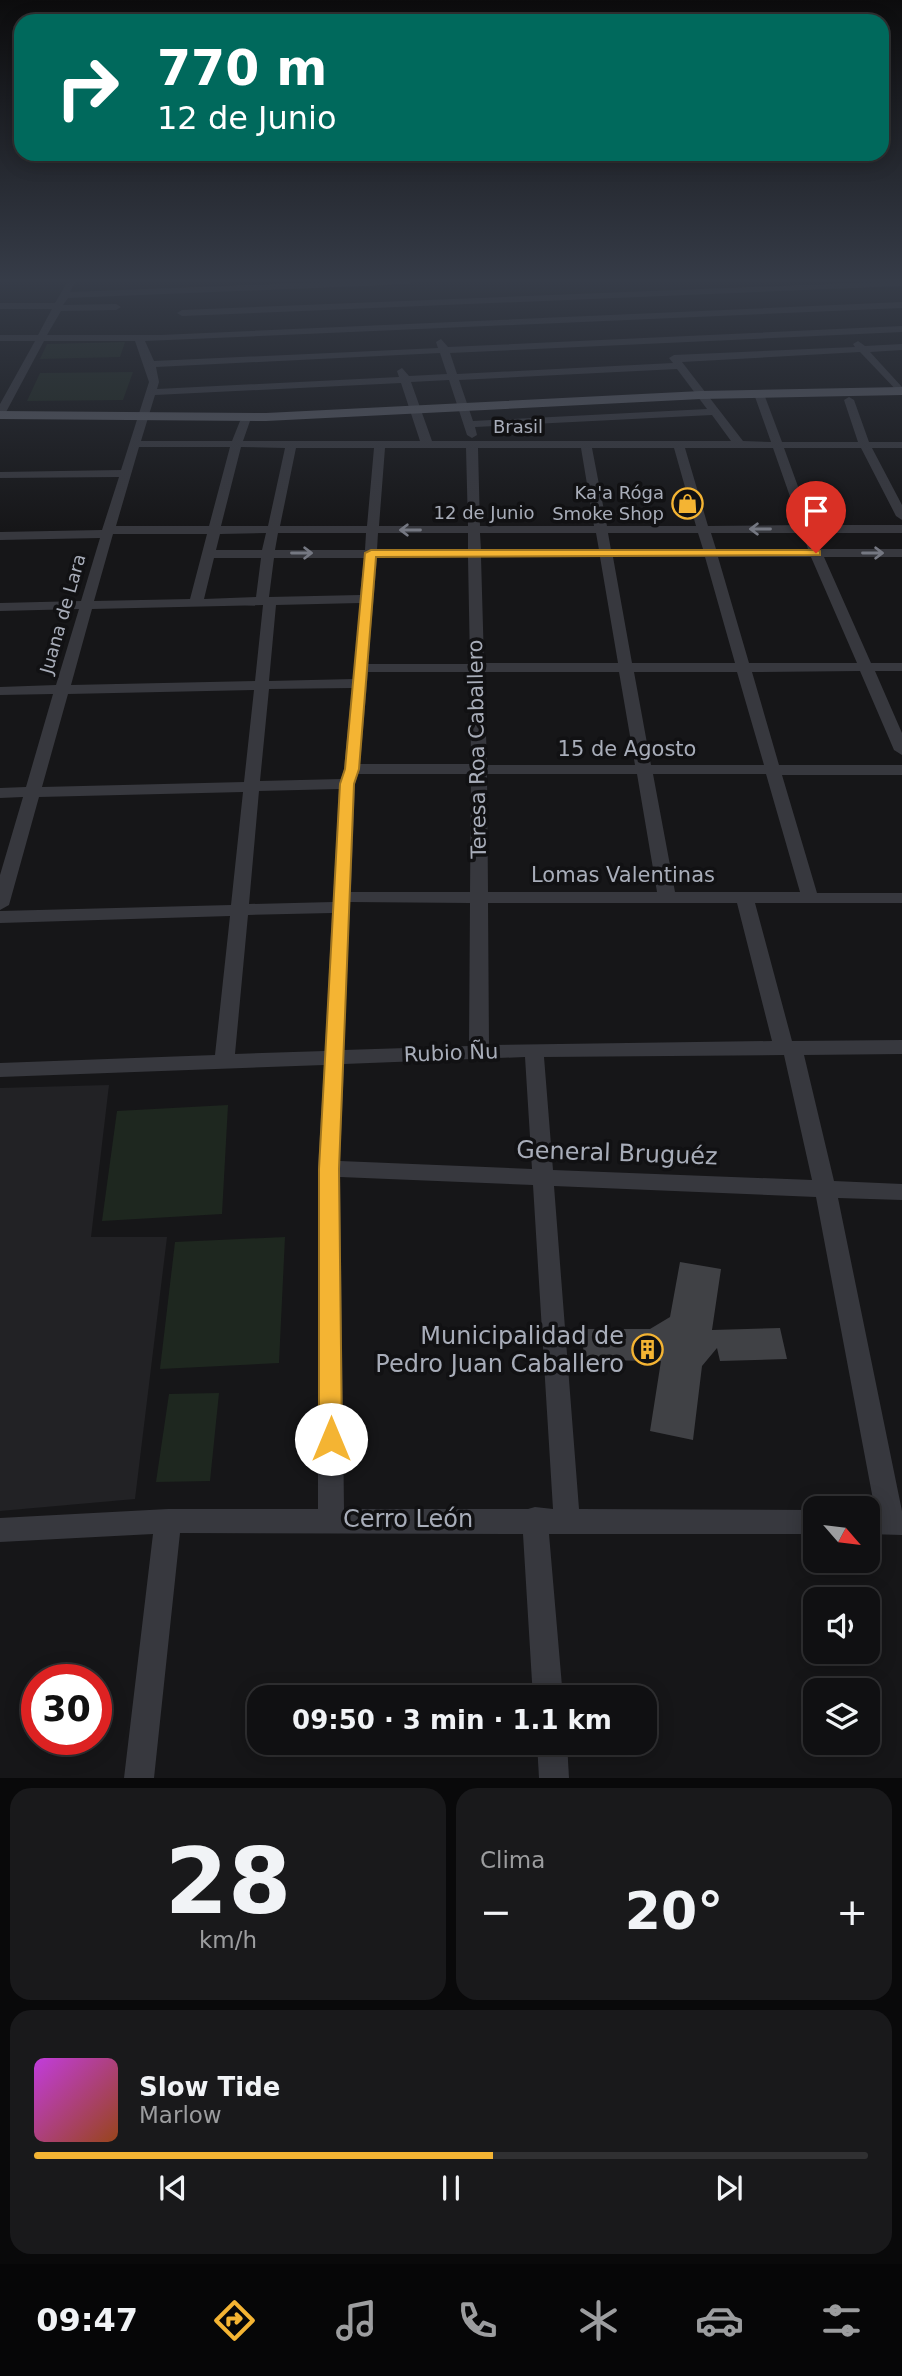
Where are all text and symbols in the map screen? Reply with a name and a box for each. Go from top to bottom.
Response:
text: 770 m [157,40,327,97]
icon: right [42,42,133,133]
text: 12 de Junio [157,99,337,137]
street label: Brasil [493,416,543,437]
pin [786,481,846,553]
place label: Ka'a Róga Smoke Shop [552,482,664,524]
shop icon: Ka'a Róga Smoke Shop [670,486,704,520]
icon: arrive [797,492,835,530]
street label: 12 de Junio [434,502,535,523]
one-way arrow [749,522,772,536]
one-way arrow [399,523,422,537]
one-way arrow [290,546,313,560]
one-way arrow [861,546,884,560]
street label: Juana de Lara [35,552,90,677]
street label: Teresa Roa Caballero [463,639,491,860]
street label: 15 de Agosto [558,737,696,761]
street label: Lomas Valentinas [531,863,715,887]
street label: Rubio Ñu [403,1037,499,1067]
street label: General Bruguéz [516,1135,718,1171]
place label: Municipalidad de Pedro Juan Caballero [375,1322,624,1378]
building icon: Municipalidad de Pedro Juan Caballero [630,1333,664,1367]
position arrow [294,1402,368,1476]
north arrow [803,1496,880,1573]
map controls [803,1496,880,1755]
street label: Cerro León [343,1505,473,1533]
button: sound [803,1587,880,1664]
speed limit sign: 30 [21,1664,112,1755]
button: layers [803,1678,880,1755]
text: 09:50 · 3 min · 1.1 km [292,1705,612,1735]
text: 28 [165,1829,291,1934]
text: Clima [480,1847,545,1873]
text: 20° [625,1881,723,1941]
text: − [480,1890,512,1934]
text: + [836,1890,868,1934]
text: km/h [199,1927,257,1953]
text: Slow Tide [139,2072,280,2102]
text: Marlow [139,2102,222,2128]
icon: previous [154,2169,192,2207]
icon: pause [432,2169,470,2207]
icon: next [710,2169,748,2207]
icon: directions [210,2296,259,2345]
icon: music [332,2296,381,2345]
icon: phone [453,2296,502,2345]
icon: climate [574,2296,623,2345]
icon: car [695,2296,744,2345]
icon: filters [817,2296,866,2345]
text: 09:47 [36,2301,138,2339]

